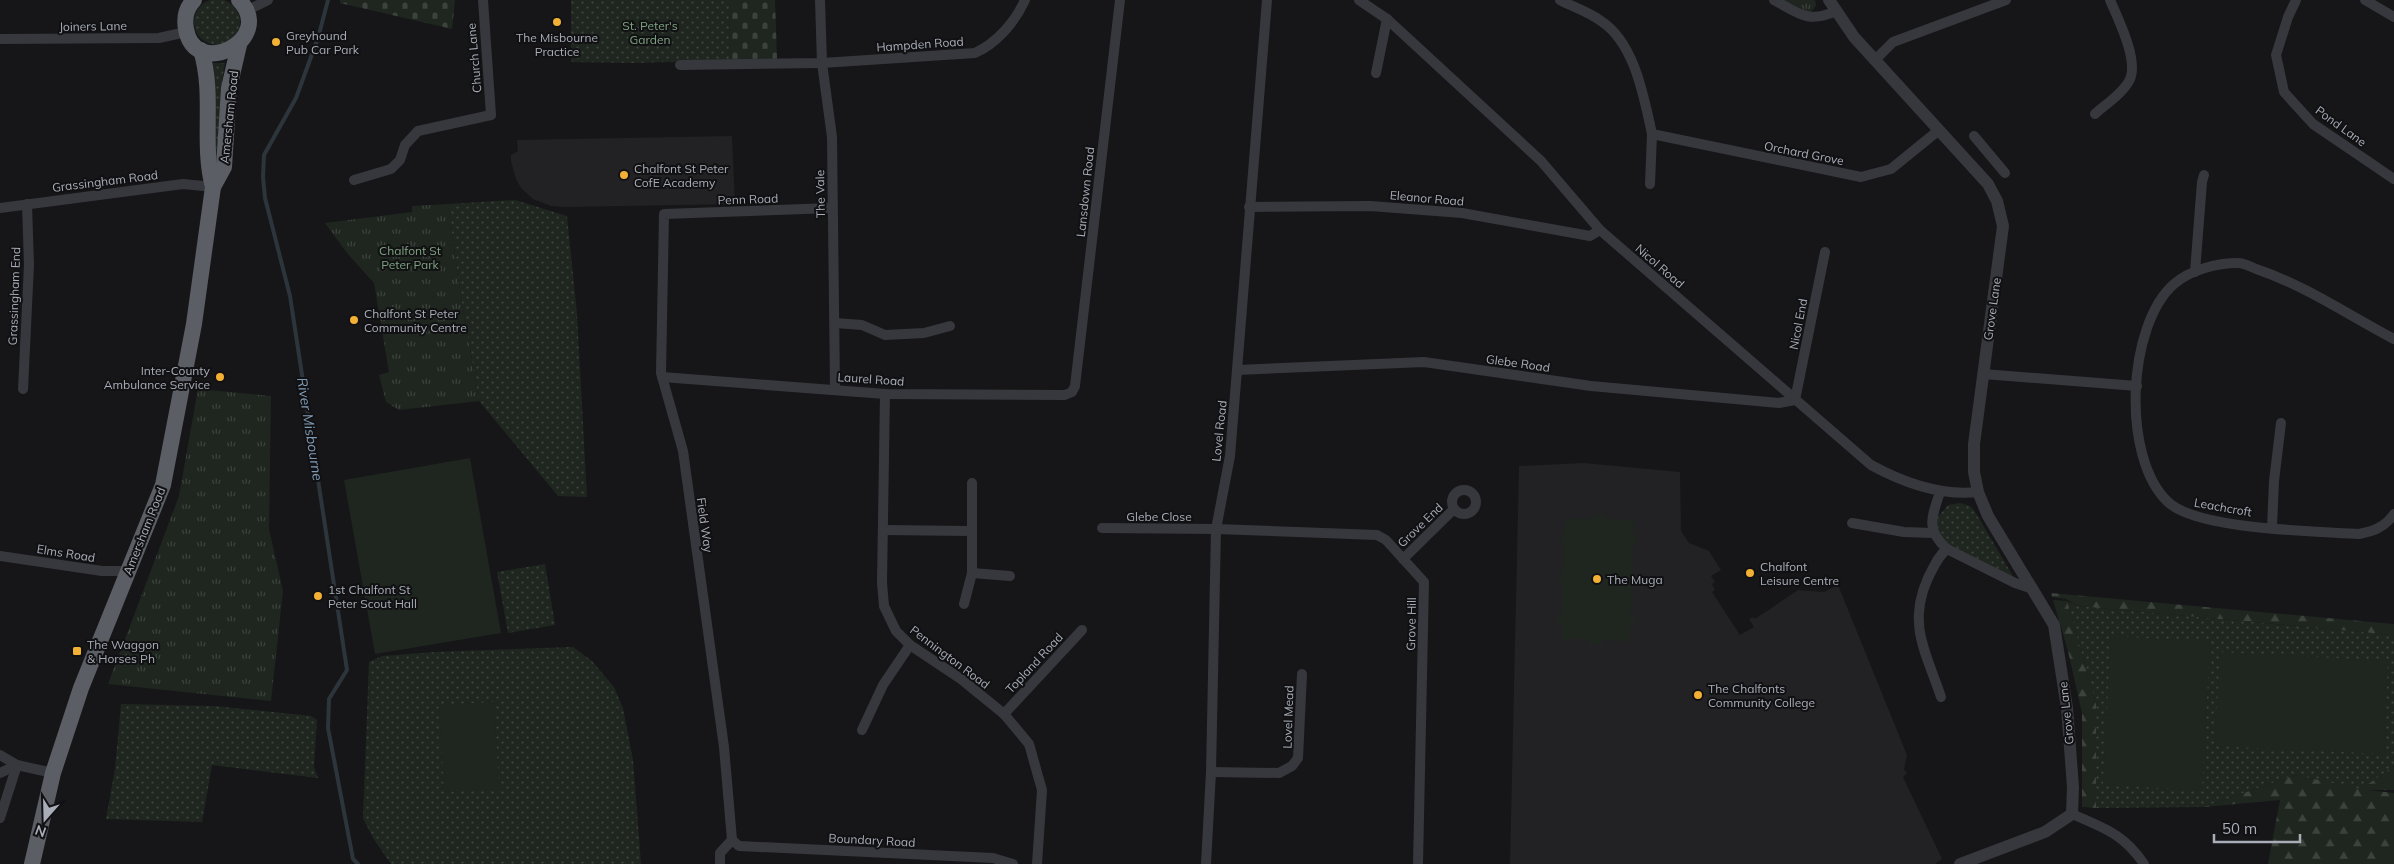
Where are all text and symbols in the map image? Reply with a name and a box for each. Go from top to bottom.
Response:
marker: The Misbourne Practice [551,16,563,28]
street label: Joiners Lane [59,18,127,34]
park label: St. Peter's Garden [622,18,678,47]
street label: Church Lane [463,23,485,93]
place label: Greyhound Pub Car Park [286,28,360,57]
place label: The Misbourne Practice [516,30,598,59]
street label: Hampden Road [876,33,964,55]
marker: Greyhound Pub Car Park [270,36,282,48]
street label: Amersham Road [217,70,241,164]
street label: Pond Lane [2313,103,2369,149]
street label: Orchard Grove [1763,138,1845,168]
street label: Lansdown Road [1073,146,1097,238]
place label: Chalfont St Peter CofE Academy [634,161,729,190]
street label: Grassingham Road [51,167,159,195]
marker: Chalfont St Peter CofE Academy [618,169,630,181]
street label: The Vale [812,170,828,218]
street label: Eleanor Road [1389,187,1465,209]
street label: Penn Road [717,190,779,208]
street label: Nicol Road [1632,241,1688,291]
park label: Chalfont St Peter Park [379,243,441,272]
street label: Grassingham End [5,247,23,345]
street label: Grove Lane [1980,277,2004,341]
street label: Nicol End [1786,297,1810,351]
place label: Chalfont St Peter Community Centre [364,306,467,335]
marker: Chalfont St Peter Community Centre [348,314,360,326]
street label: Glebe Road [1485,351,1551,375]
place label: Inter-County Ambulance Service [104,363,211,392]
street label: Laurel Road [837,369,905,389]
marker: Inter-County Ambulance Service [214,371,226,383]
water label: River Misbourne [293,376,327,482]
street label: Lovel Road [1208,400,1230,462]
street label: Amersham Road [120,485,168,577]
street label: Leachcroft [2193,495,2253,519]
street label: Field Way [694,496,716,554]
street label: Grove End [1394,500,1446,550]
street label: Glebe Close [1126,509,1192,524]
street label: Elms Road [36,541,96,565]
place label: Chalfont Leisure Centre [1760,559,1839,588]
marker: Chalfont Leisure Centre [1744,567,1756,579]
place label: The Muga [1607,572,1663,587]
marker: The Muga [1591,573,1603,585]
place label: 1st Chalfont St Peter Scout Hall [328,582,417,611]
marker: 1st Chalfont St Peter Scout Hall [312,590,324,602]
street label: Grove Hill [1403,597,1419,651]
street label: Pennington Road [907,622,993,692]
street label: Topland Road [1002,630,1066,696]
place label: The Waggon & Horses Ph [87,637,159,666]
marker: The Waggon & Horses Ph [71,645,83,657]
place label: The Chalfonts Community College [1708,681,1815,710]
street label: Grove Lane [2055,681,2077,745]
street label: Lovel Mead [1279,685,1297,749]
marker: The Chalfonts Community College [1692,689,1704,701]
north arrow [20,794,70,844]
scale bar [2214,812,2300,844]
text: 50 m [2222,819,2257,838]
text: N [33,821,49,841]
street label: Boundary Road [828,830,916,850]

